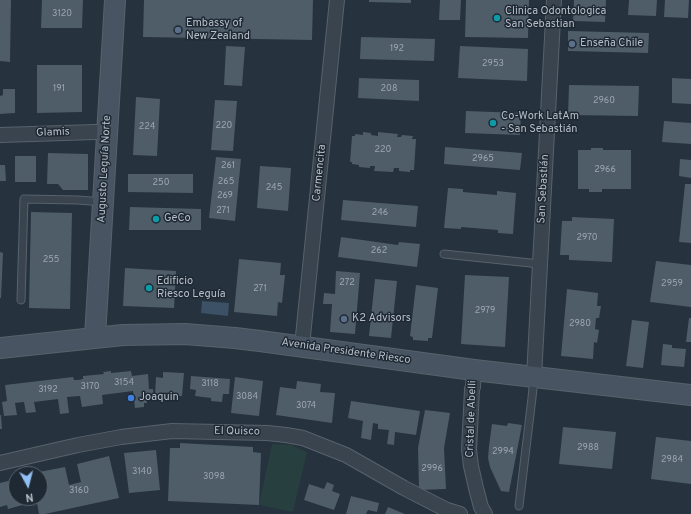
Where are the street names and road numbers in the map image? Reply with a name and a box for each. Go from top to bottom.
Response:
street label: Augusto Leguía Norte [96,115,114,223]
street label: Glamis [36,126,70,140]
street label: Carmencita [310,144,330,202]
street label: San Sebastián [536,154,552,224]
street label: Avenida Presidente Riesco [281,336,411,368]
street label: Cristal de Abelli [464,380,480,458]
street label: El Quisco [214,425,260,439]

